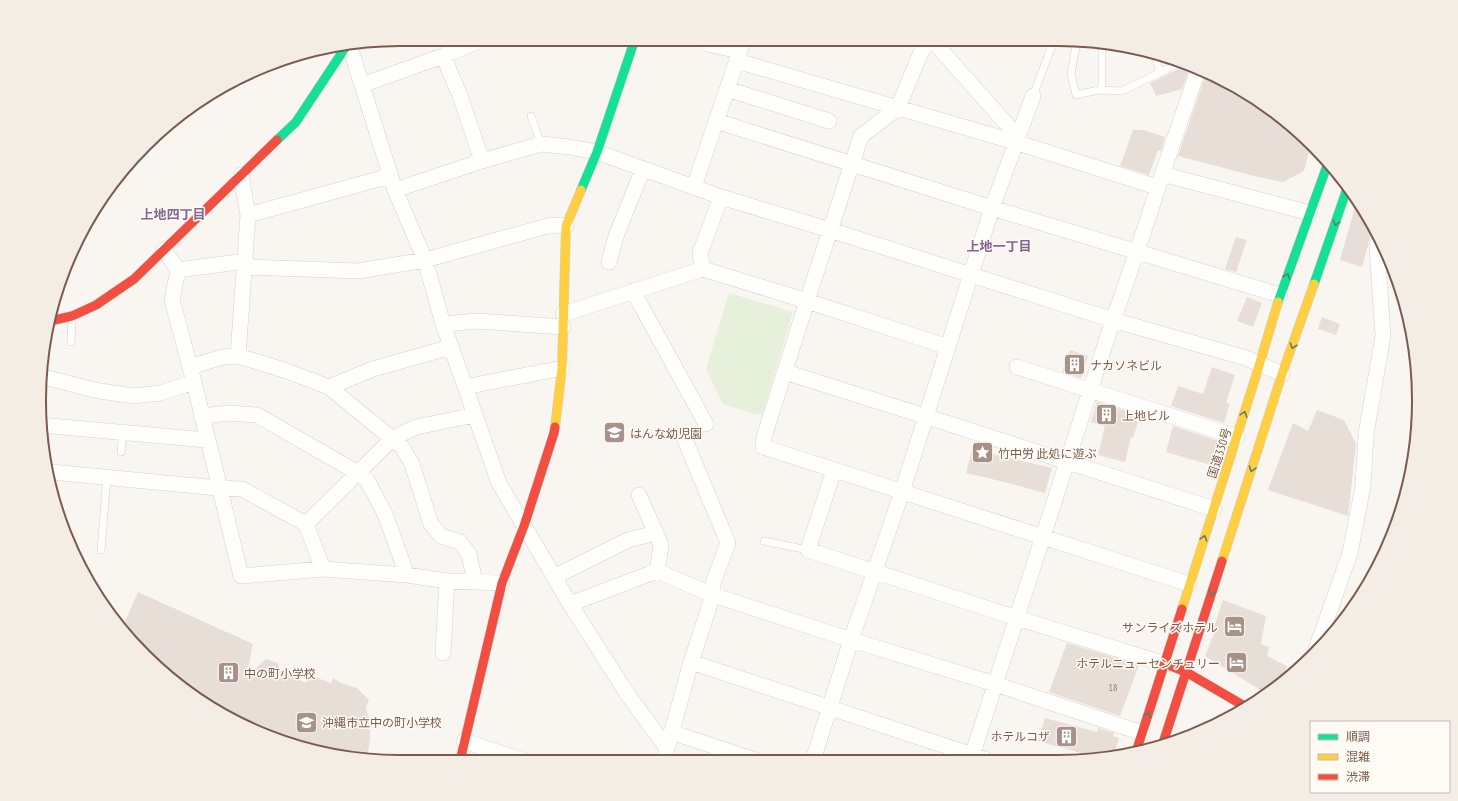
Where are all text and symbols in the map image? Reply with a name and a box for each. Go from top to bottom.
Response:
district label: 上地四丁目 [140,206,206,223]
one-way arrow [1332,219,1340,226]
district label: 上地一丁目 [966,238,1032,255]
one-way arrow [1282,273,1291,280]
one-way arrow [1289,342,1298,349]
building icon: ナカソネビル [1062,352,1088,378]
place label: ナカソネビル [1090,358,1162,373]
building icon: 上地ビル [1093,402,1119,428]
place label: 上地ビル [1122,408,1170,423]
one-way arrow [1239,410,1248,417]
school or university icon: はんな幼児園 [602,420,628,446]
place label: はんな幼児園 [630,426,702,441]
street label: 国道330号 [1204,426,1234,480]
place icon: 竹中労 此処に遊ぶ [969,440,995,466]
place label: 竹中労 此処に遊ぶ [998,446,1097,461]
one-way arrow [1248,465,1257,472]
one-way arrow [1200,534,1208,541]
one-way arrow [1208,589,1217,596]
hotel icon: サンライズホテル [1221,614,1247,640]
place label: サンライズホテル [1122,620,1218,635]
hotel icon: ホテルニューセンチュリー [1223,650,1249,676]
place label: ホテルニューセンチュリー [1076,656,1220,671]
building icon: 中の町小学校 [215,660,241,686]
place label: 中の町小学校 [244,666,316,681]
house number: 18 [1109,681,1118,694]
school or university icon: 沖縄市立中の町小学校 [293,709,319,735]
one-way arrow [1143,711,1152,718]
place label: 沖縄市立中の町小学校 [322,715,442,730]
legend [1310,721,1450,793]
building icon: ホテルコザ [1053,723,1079,749]
place label: ホテルコザ [990,729,1050,744]
text: 順調 [1346,729,1370,744]
text: 混雑 [1346,749,1370,764]
text: 渋滞 [1346,769,1370,784]

